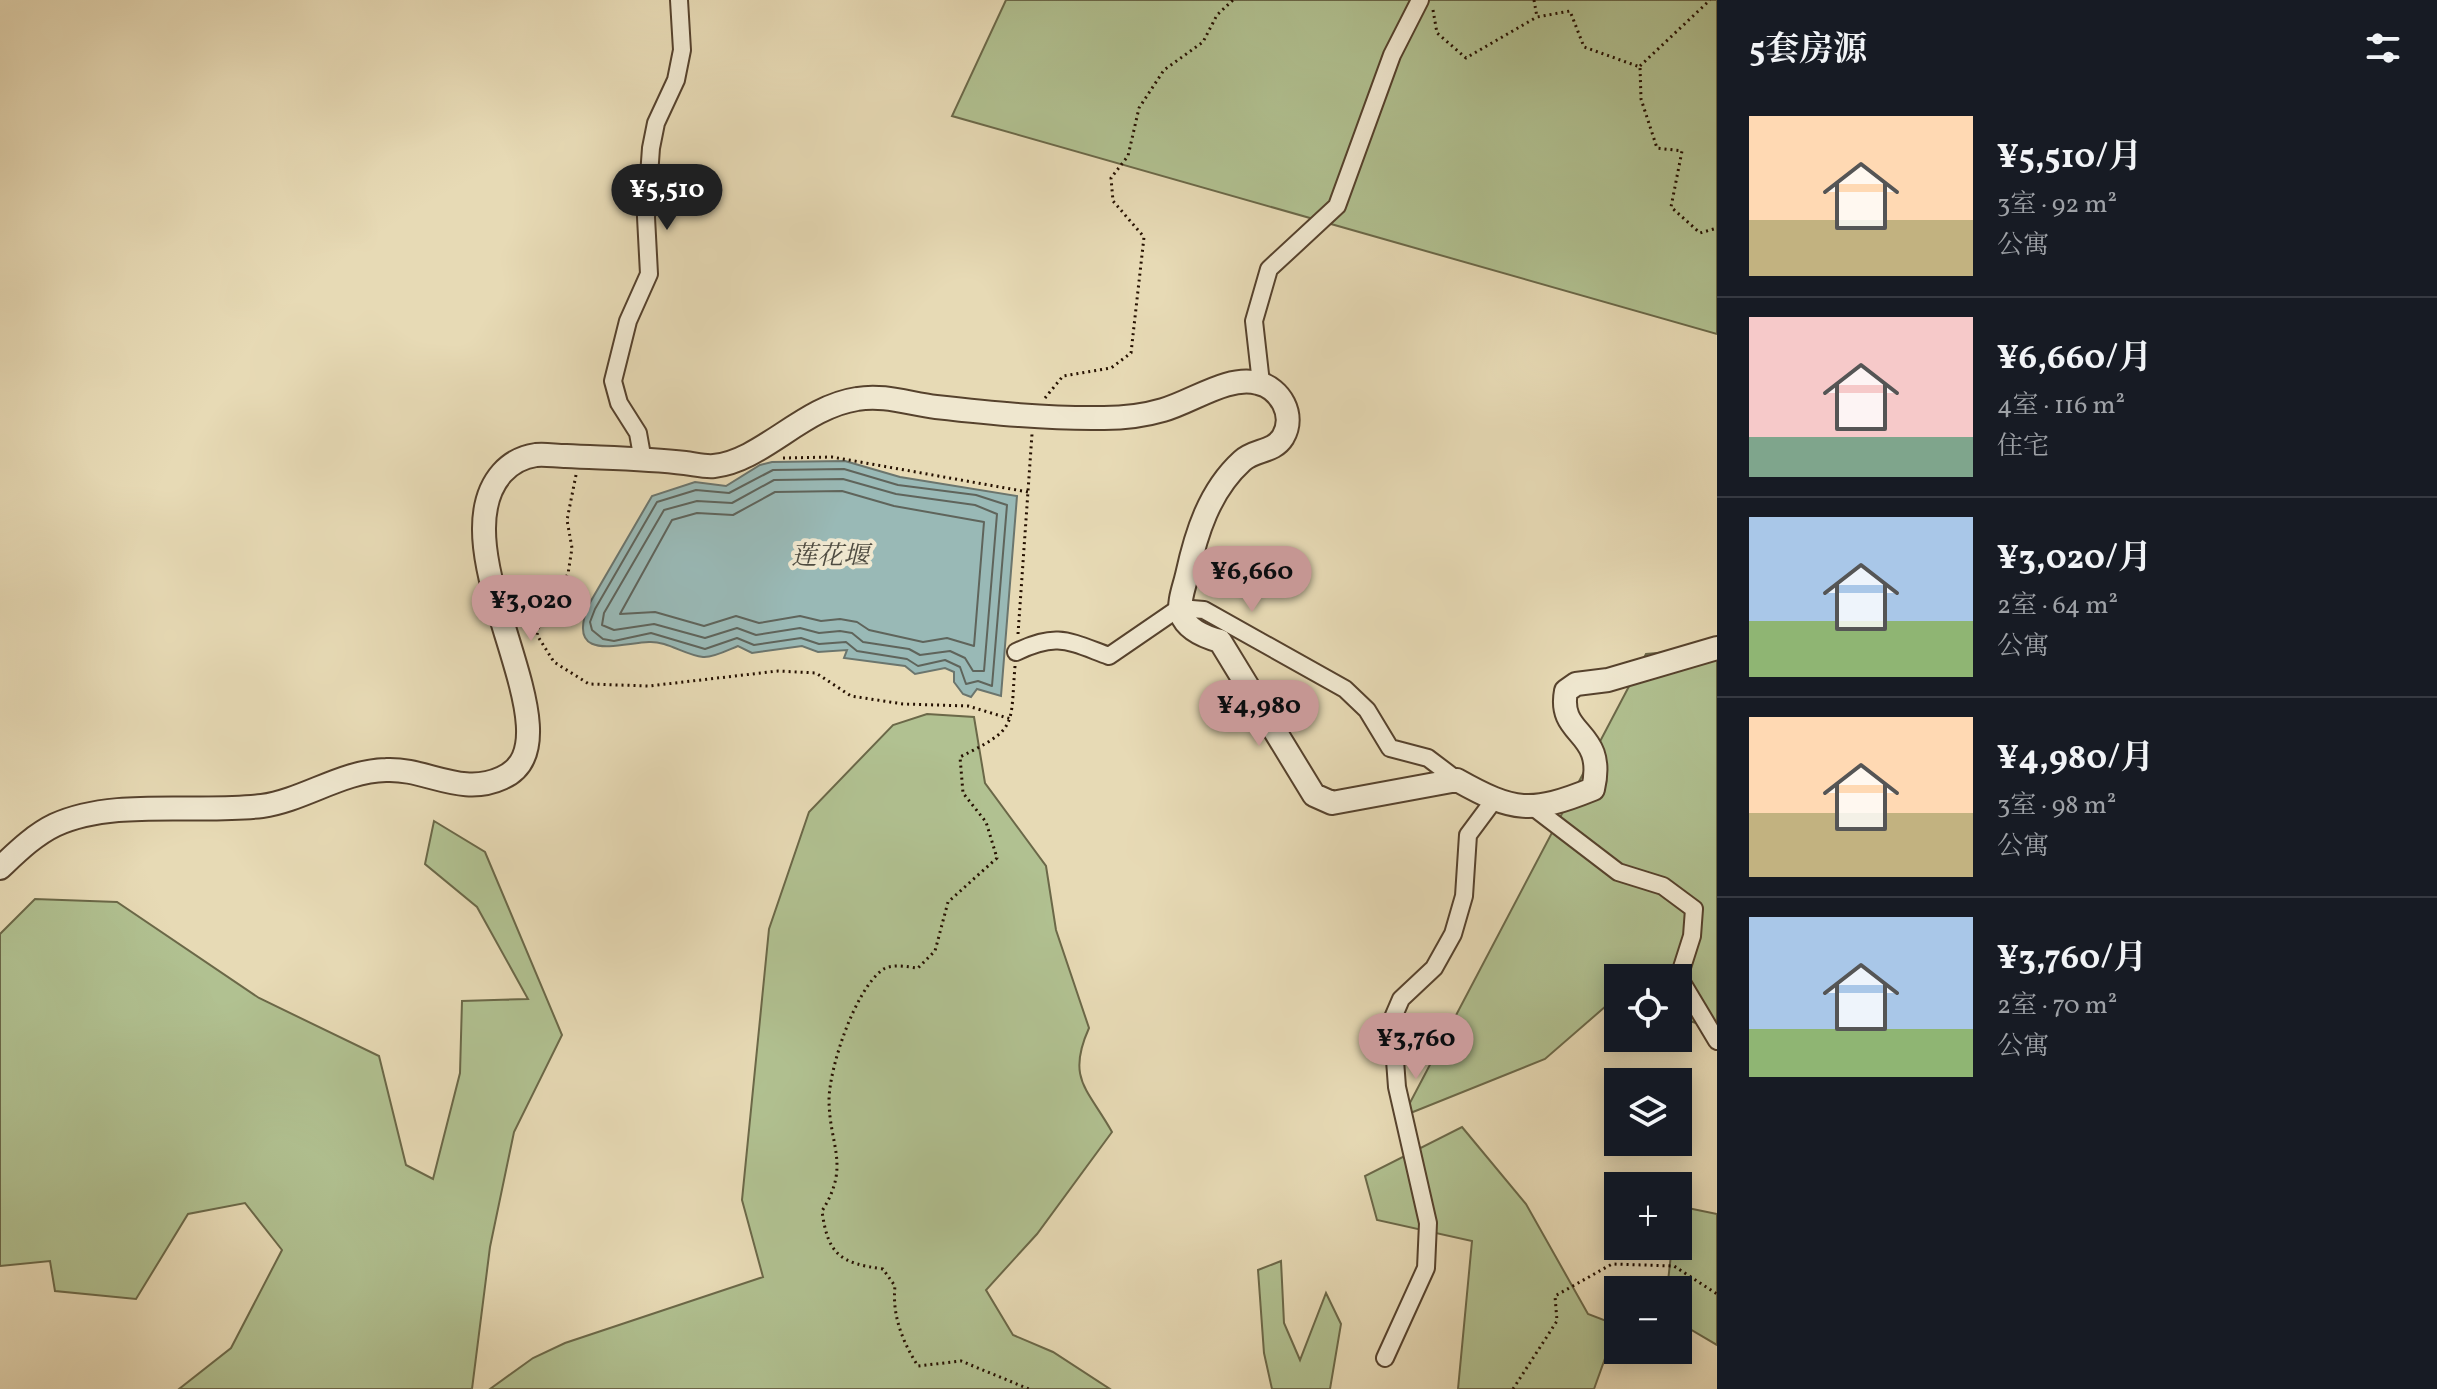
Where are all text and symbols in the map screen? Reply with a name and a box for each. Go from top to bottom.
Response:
icon: filters [2361,26,2405,70]
text: 5套房源 [1749,28,1867,75]
text: ¥5,510/月 [1997,135,2142,182]
icon: home [1813,148,1909,244]
pin: ¥5,510 [602,164,732,232]
text: ¥5,510 [629,172,705,208]
text: 3室 · 92 m² [1997,187,2117,223]
text: 公寓 [1997,228,2049,264]
text: ¥6,660/月 [1997,336,2152,383]
icon: home [1813,349,1909,445]
text: 4室 · 116 m² [1997,388,2125,424]
text: 住宅 [1997,429,2049,465]
text: ¥3,020/月 [1997,536,2152,583]
water label: 莲花堰 [791,539,873,575]
pin: ¥6,660 [1187,546,1317,614]
icon: home [1813,549,1909,645]
text: ¥6,660 [1211,554,1293,590]
pin: ¥3,020 [466,575,596,643]
text: ¥3,020 [490,583,572,619]
text: 2室 · 64 m² [1997,588,2118,624]
text: 公寓 [1997,629,2049,665]
pin: ¥4,980 [1194,680,1324,748]
text: ¥4,980 [1217,688,1301,724]
text: ¥4,980/月 [1997,736,2154,783]
icon: home [1813,749,1909,845]
text: 3室 · 98 m² [1997,788,2116,824]
text: 公寓 [1997,829,2049,865]
text: ¥3,760/月 [1997,936,2147,983]
icon: home [1813,949,1909,1045]
map controls [1604,964,1692,1364]
button: locate [1604,964,1692,1052]
text: 2室 · 70 m² [1997,988,2117,1024]
pin: ¥3,760 [1351,1013,1481,1081]
text: ¥3,760 [1377,1021,1455,1057]
text: 公寓 [1997,1029,2049,1065]
button: layers [1604,1068,1692,1156]
button: + [1604,1172,1692,1260]
button: − [1604,1276,1692,1364]

